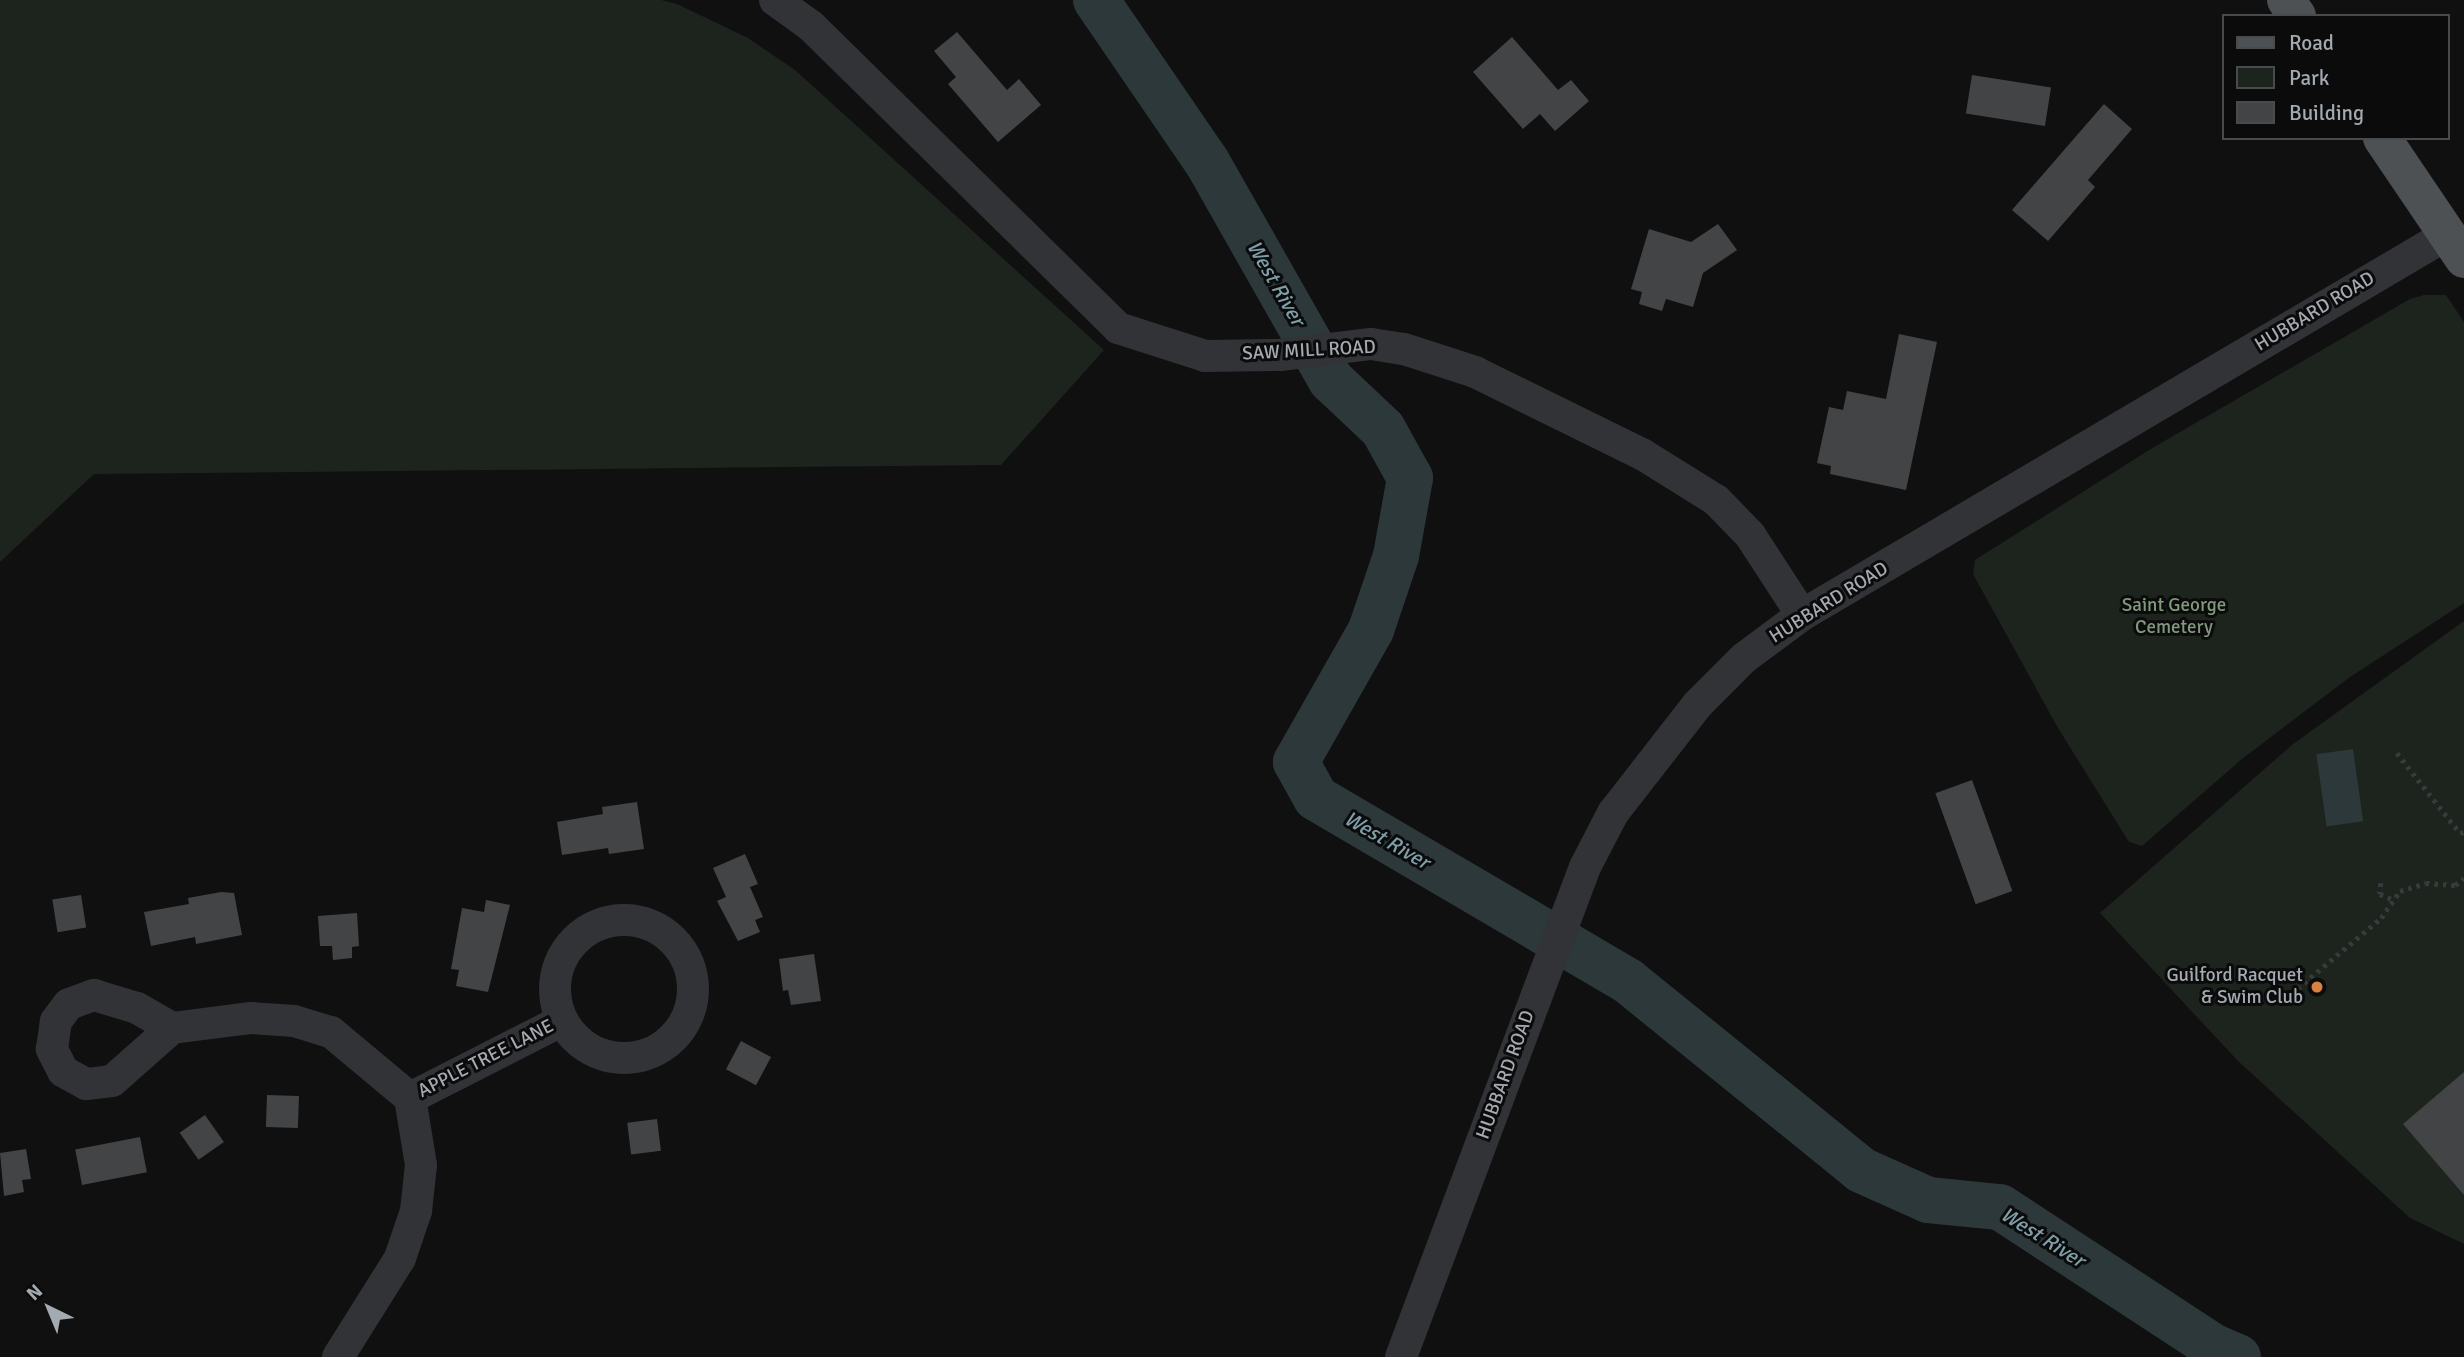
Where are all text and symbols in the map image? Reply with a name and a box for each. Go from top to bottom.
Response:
legend [2222,14,2450,140]
text: Road [2289,30,2334,56]
text: Park [2289,65,2329,91]
text: Building [2289,100,2364,126]
water label: West River [1242,236,1310,330]
street label: HUBBARD ROAD [2251,267,2379,357]
street label: SAW MILL ROAD [1242,336,1376,366]
street label: HUBBARD ROAD [1766,557,1892,649]
park label: Saint George Cemetery [2122,595,2226,639]
water label: West River [1340,806,1434,874]
place label: Guilford Racquet & Swim Club [2166,965,2303,1009]
marker: Guilford Racquet & Swim Club [2309,979,2325,995]
street label: HUBBARD ROAD [1472,1008,1540,1142]
street label: APPLE TREE LANE [414,1015,558,1103]
water label: West River [1996,1201,2090,1273]
north arrow [14,1273,84,1343]
text: N [22,1279,48,1306]

